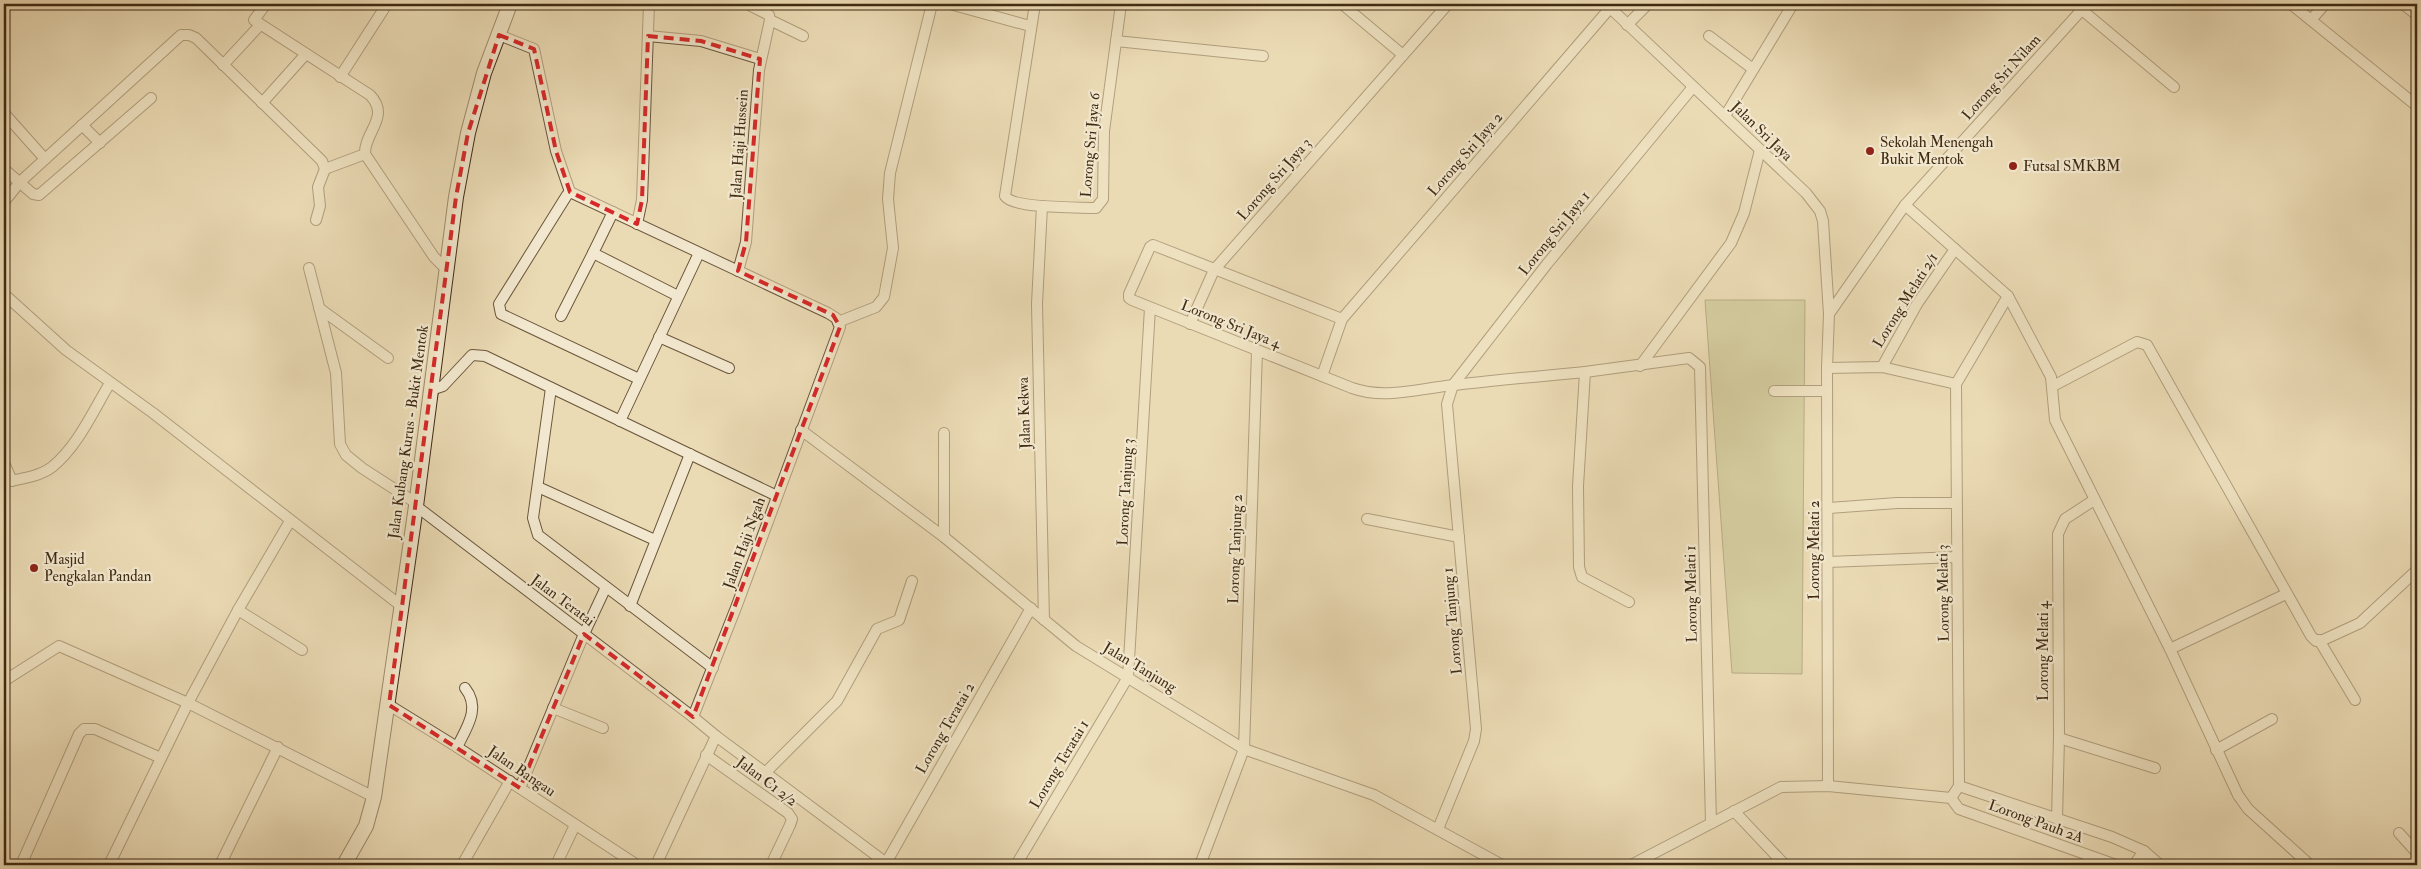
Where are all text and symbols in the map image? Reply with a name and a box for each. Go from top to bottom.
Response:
street label: Lorong Sri Nilam [1958,30,2045,124]
street label: Jalan Haji Hussein [726,88,754,201]
street label: Lorong Sri Jaya 6 [1076,90,1106,198]
street label: Jalan Sri Jaya [1725,97,1797,167]
street label: Lorong Sri Jaya 2 [1424,108,1508,201]
place label: Sekolah Menengah Bukit Mentok [1880,133,1994,169]
street label: Lorong Sri Jaya 3 [1233,134,1316,225]
marker: Sekolah Menengah Bukit Mentok [1864,145,1876,157]
place label: Futsal SMKBM [2023,157,2121,176]
marker: Futsal SMKBM [2007,160,2019,172]
street label: Lorong Sri Jaya 1 [1515,187,1595,280]
street label: Lorong Melati 2/1 [1869,249,1942,351]
street label: Lorong Sri Jaya 4 [1178,296,1284,354]
street label: Jalan Kubang Kurus - Bukit Mentok [384,324,434,541]
street label: Jalan Kekwa [1014,376,1036,450]
street label: Lorong Tanjung 3 [1113,438,1138,546]
street label: Lorong Tanjung 2 [1224,494,1247,604]
street label: Jalan Haji Ngah [719,495,771,593]
street label: Lorong Melati 2 [1805,500,1824,600]
street label: Lorong Melati 3 [1933,544,1954,642]
street label: Lorong Melati 1 [1681,545,1702,643]
place label: Masjid Pengkalan Pandan [44,550,152,586]
marker: Masjid Pengkalan Pandan [28,562,40,574]
street label: Lorong Tanjung 1 [1438,567,1467,675]
street label: Jalan Teratai [526,570,598,631]
street label: Lorong Melati 4 [2034,600,2053,701]
street label: Jalan Tanjung [1098,638,1181,698]
street label: Lorong Teratai 2 [912,679,979,777]
street label: Lorong Teratai 1 [1026,717,1093,812]
street label: Jalan Bangau [483,741,560,802]
street label: Jalan C1 2/2 [731,752,801,812]
street label: Lorong Pauh 2A [1986,795,2086,848]

